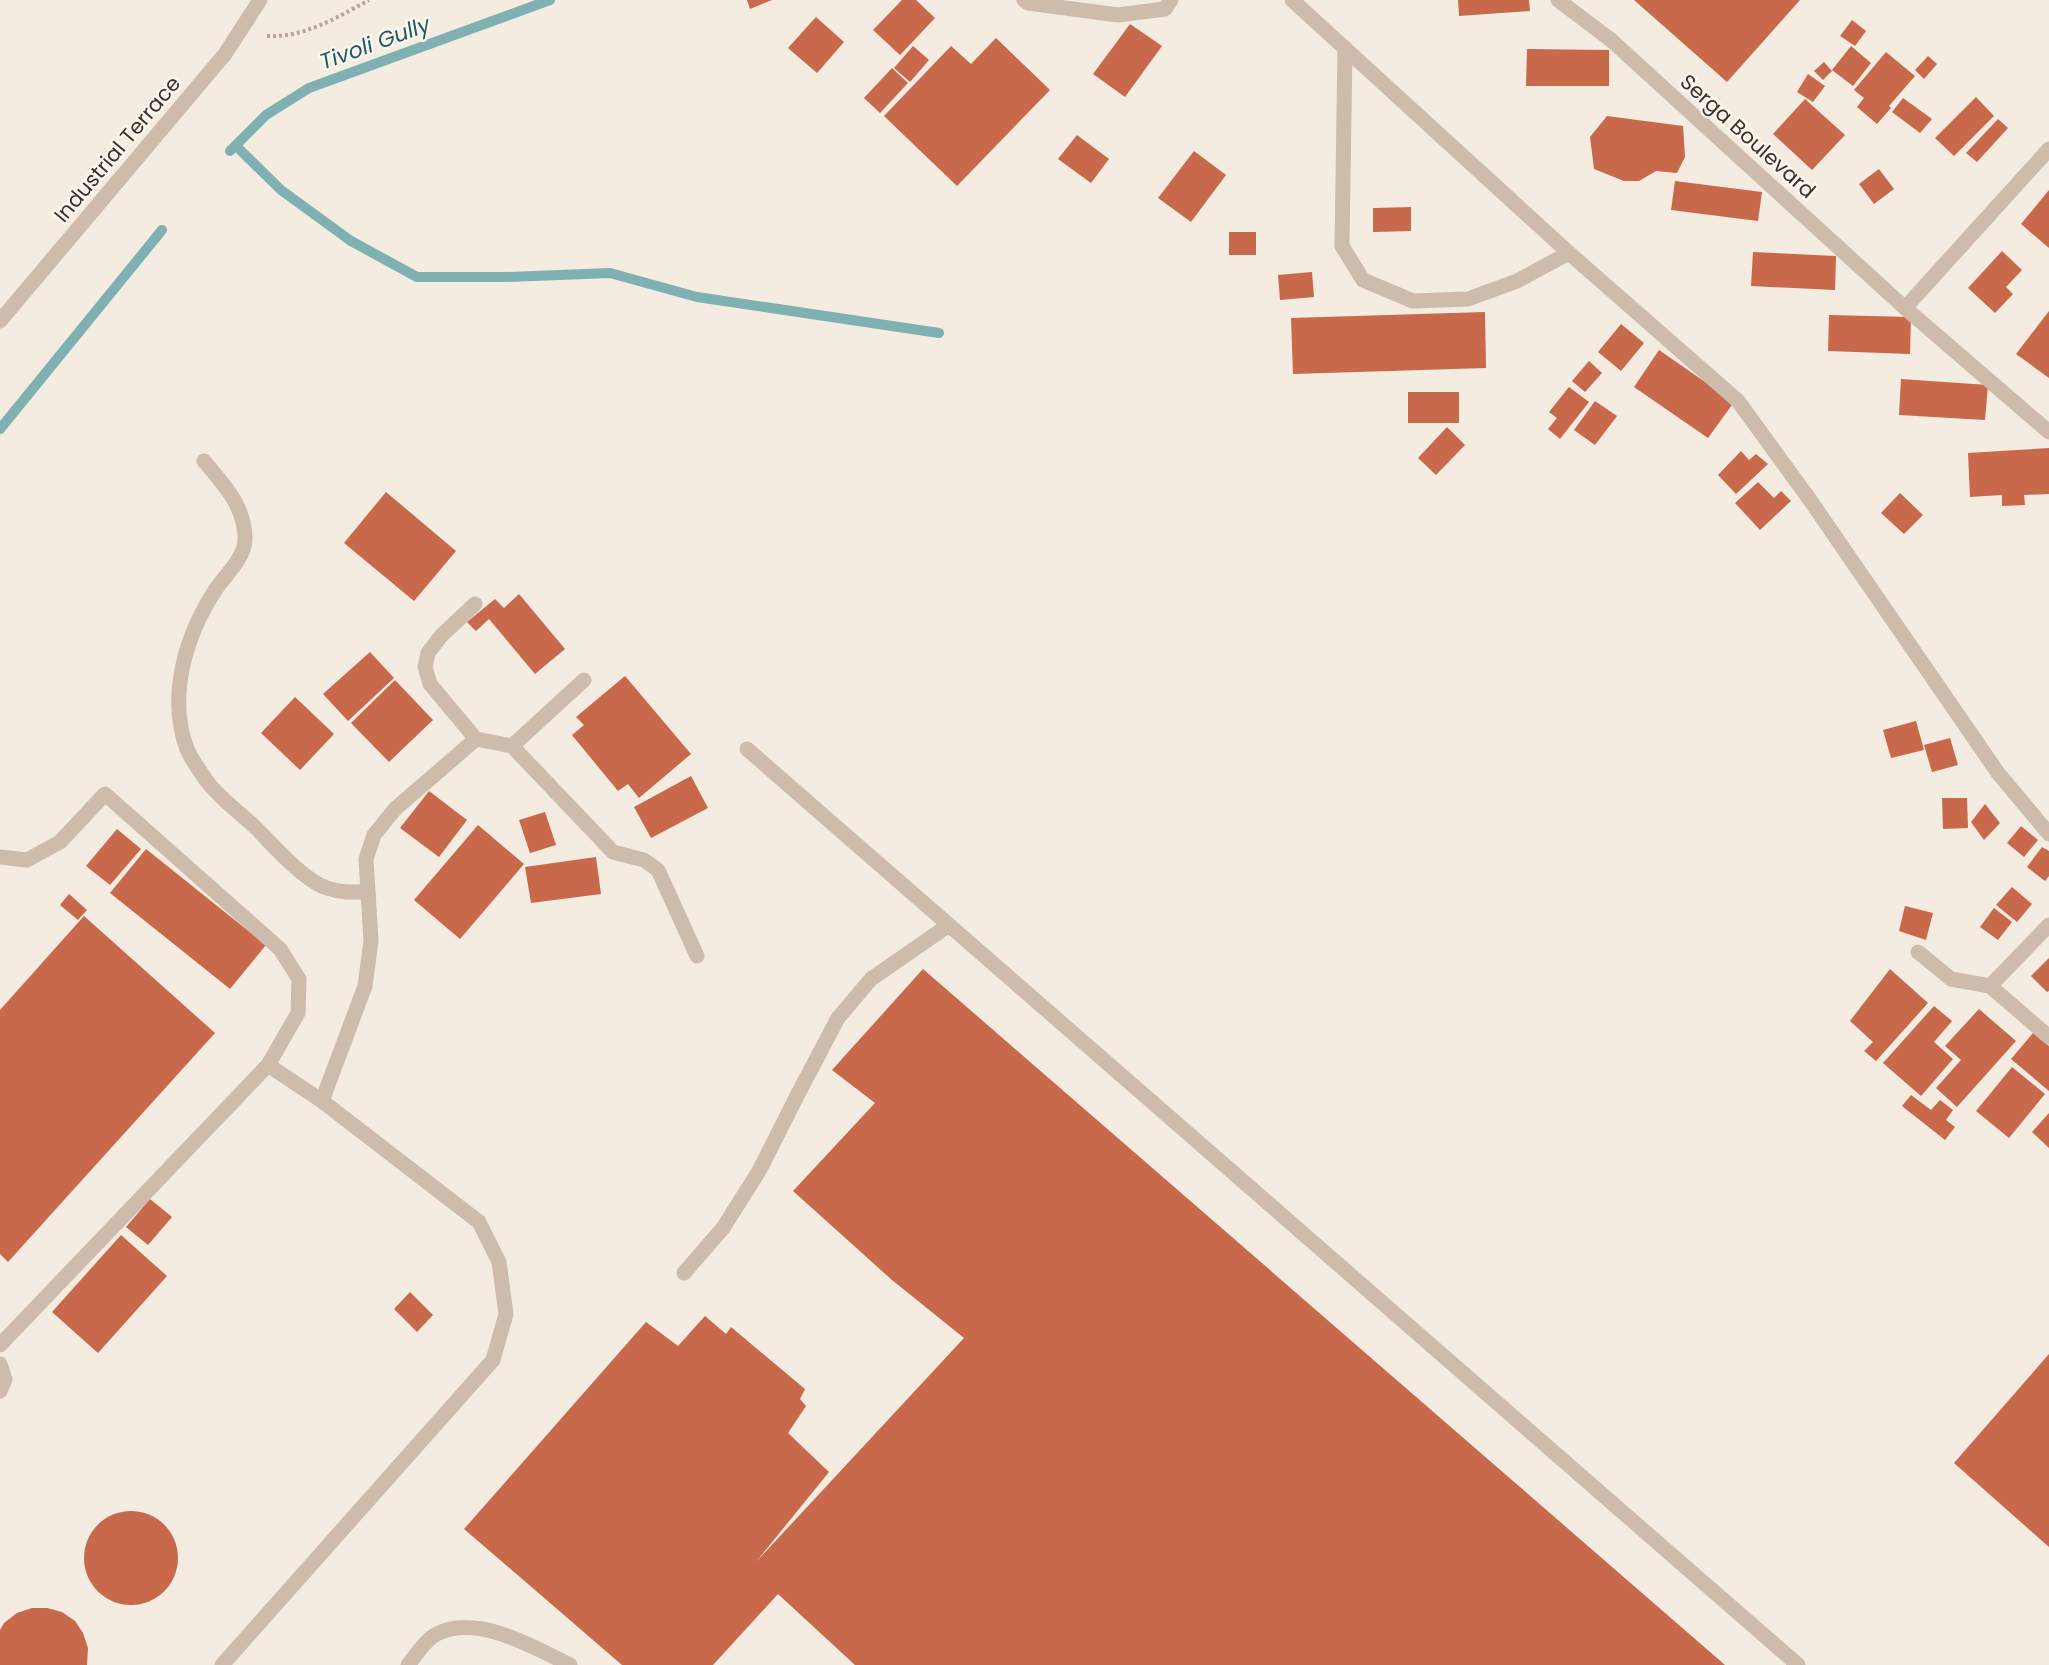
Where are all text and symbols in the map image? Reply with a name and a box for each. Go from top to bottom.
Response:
water label: Tivoli Gully [315,8,436,77]
street label: Serga Boulevard [1674,67,1822,205]
street label: Industrial Terrace [47,70,187,228]

